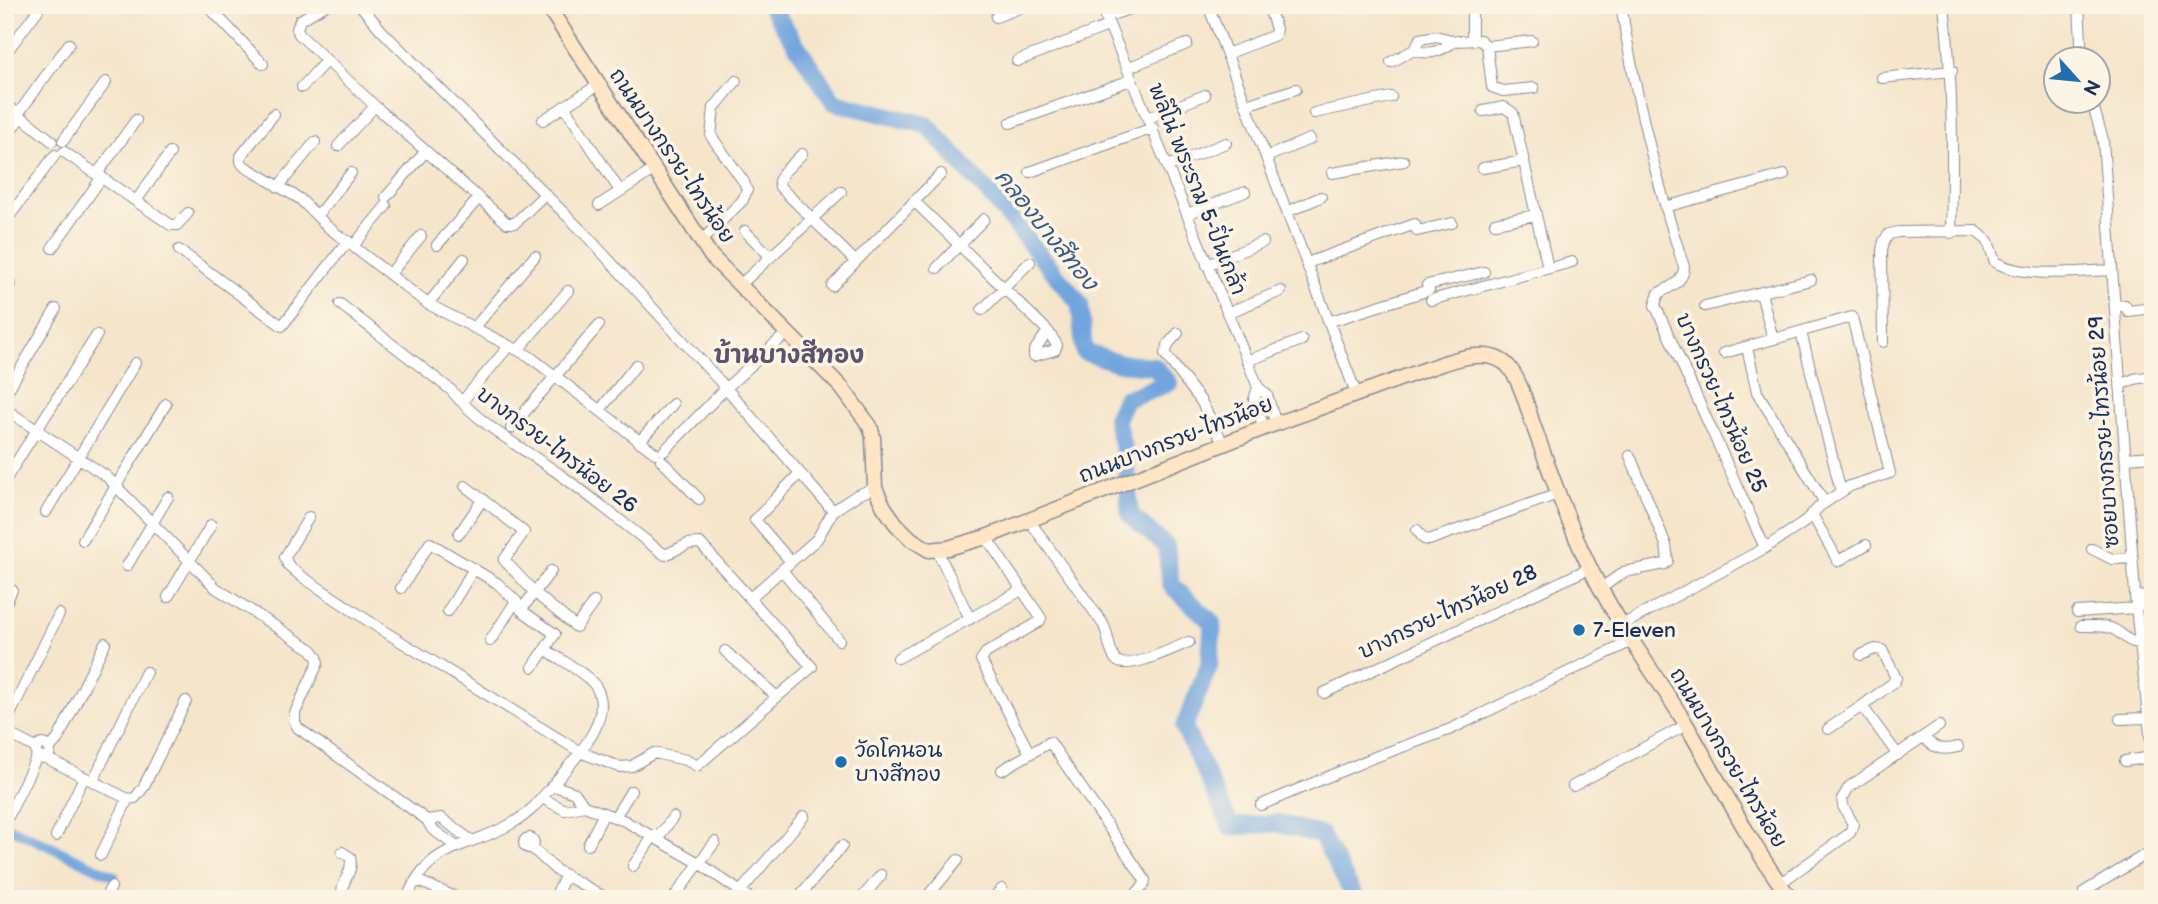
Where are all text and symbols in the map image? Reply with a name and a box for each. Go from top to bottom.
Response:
north arrow [2042,46,2112,116]
street label: ถนนบางกรวย-ไทรน้อย [604,63,741,248]
text: N [2077,75,2104,99]
street label: พลีโน่ พระราม 5-ปิ่นเกล้า [1143,77,1256,299]
water label: คลองบางสีทอง [989,163,1105,298]
street label: บางกรวย-ไทรน้อย 25 [1670,309,1773,497]
street label: ซอยบางกรวย-ไทรน้อย 29 [2082,315,2125,549]
district label: บ้านบางสีทอง [714,338,864,370]
street label: บางกรวย-ไทรน้อย 26 [472,381,643,519]
street label: ถนนบางกรวย-ไทรน้อย [1075,391,1276,489]
street label: บางกรวย-ไทรน้อย 28 [1354,559,1541,664]
place label: 7-Eleven [1593,618,1676,643]
marker: 7-Eleven [1571,622,1587,638]
street label: ถนนบางกรวย-ไทรน้อย [1664,663,1793,853]
place label: วัดโคนอน บางสีทอง [855,737,942,787]
marker: วัดโคนอน บางสีทอง [833,754,849,770]

